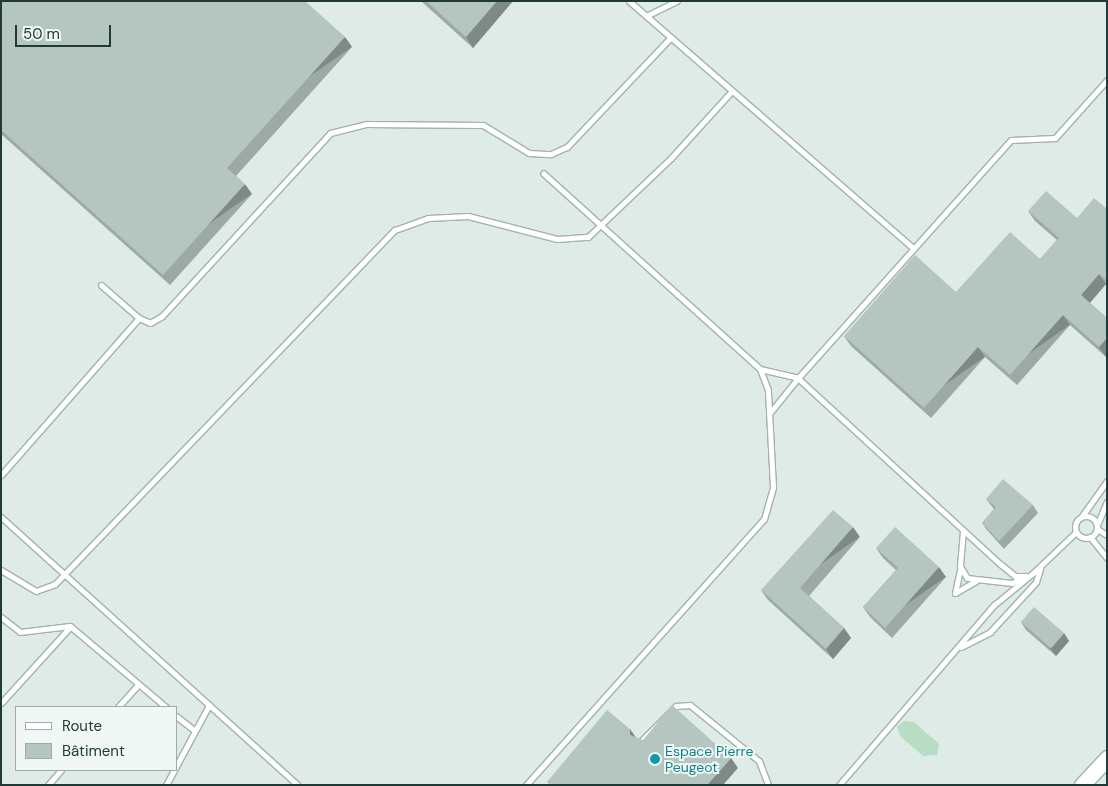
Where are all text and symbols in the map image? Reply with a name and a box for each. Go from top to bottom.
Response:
scale bar [18,15,114,47]
text: 50 m [23,24,60,44]
legend [15,706,178,771]
text: Route [62,716,102,736]
text: Bâtiment [62,741,125,761]
place label: Espace Pierre Peugeot [665,743,753,776]
marker: Espace Pierre Peugeot [649,753,661,765]

